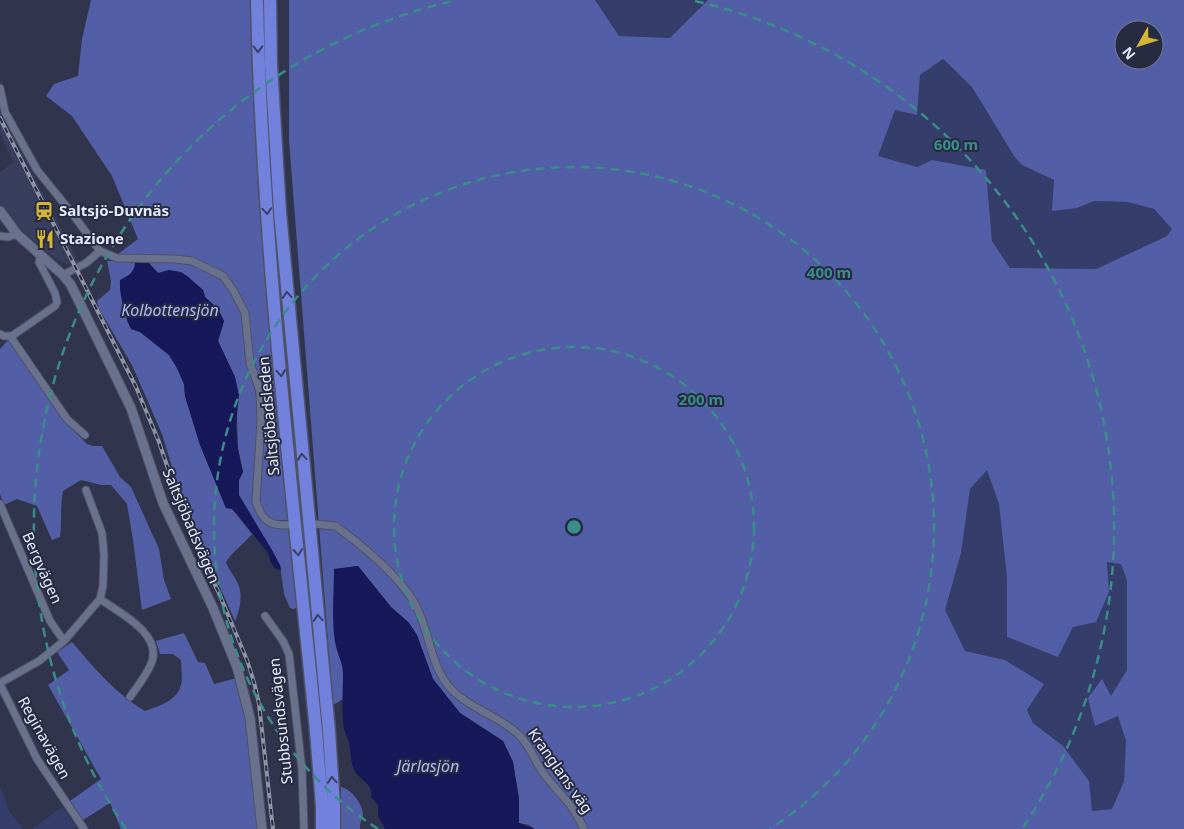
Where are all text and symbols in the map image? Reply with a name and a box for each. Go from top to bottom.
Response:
north arrow [1114,20,1164,70]
text: N [1118,43,1139,64]
one-way arrow [253,45,264,53]
text: 600 m [934,134,978,154]
station icon: Saltsjö-Duvnäs [33,200,55,222]
place label: Saltsjö-Duvnäs [59,200,169,220]
one-way arrow [261,207,272,215]
restaurant icon: Stazione [34,228,56,250]
place label: Stazione [60,228,124,248]
text: 400 m [807,262,851,282]
one-way arrow [282,291,293,299]
water label: Kolbottensjön [121,299,219,321]
street label: Saltsjöbadsleden [253,356,283,476]
one-way arrow [276,369,287,377]
text: 200 m [679,389,723,409]
one-way arrow [297,452,308,460]
street label: Saltsjöbadsvägen [159,465,225,586]
centre of rings [565,518,583,536]
street label: Bergvägen [18,529,68,607]
one-way arrow [293,548,304,556]
one-way arrow [313,614,324,622]
street label: Stubbsundsvägen [263,657,297,785]
street label: Reginavägen [14,693,76,782]
street label: Kranglans väg [524,724,598,817]
water label: Järlasjön [394,755,459,777]
one-way arrow [327,776,338,784]

